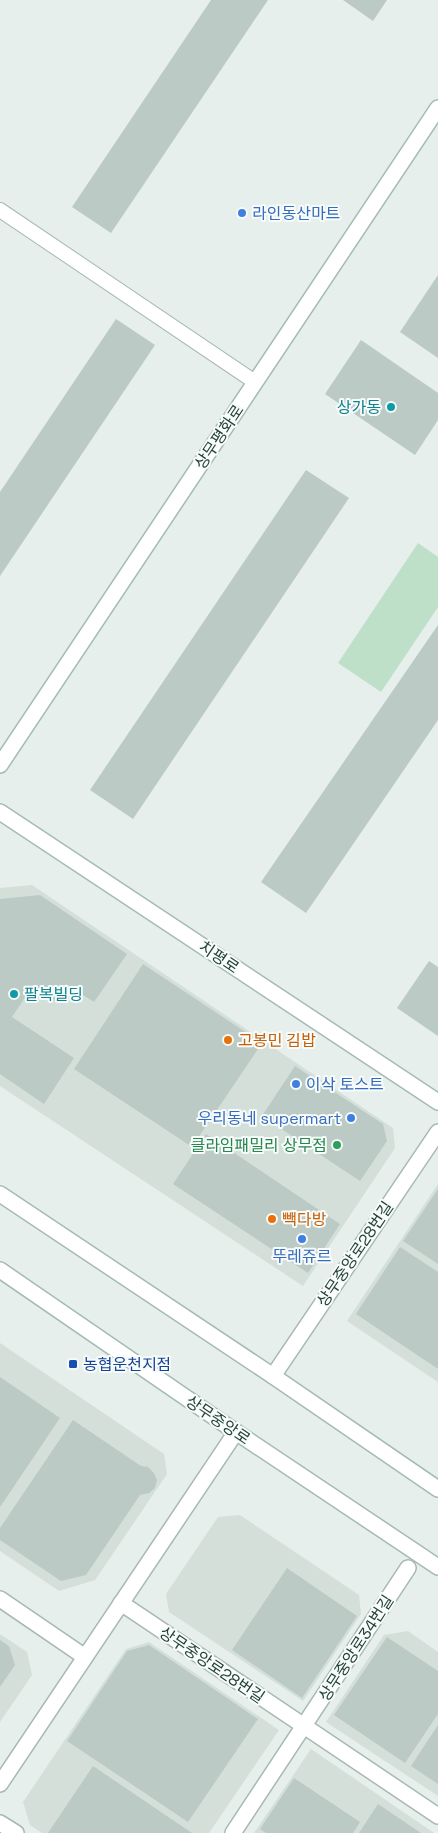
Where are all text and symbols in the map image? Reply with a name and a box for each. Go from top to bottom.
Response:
place label: 라인동산마트 [252,203,340,224]
marker: 라인동산마트 [236,207,248,219]
place label: 상가동 [337,397,381,418]
street label: 상무평화로 [190,400,248,473]
marker: 상가동 [385,401,397,413]
street label: 치평로 [195,936,243,978]
place label: 팔복빌딩 [24,984,83,1005]
marker: 팔복빌딩 [8,988,20,1000]
place label: 고봉민 김밥 [238,1030,316,1051]
marker: 고봉민 김밥 [222,1034,234,1046]
place label: 이삭 토스트 [306,1074,384,1095]
marker: 이삭 토스트 [290,1078,302,1090]
place label: 우리동네 supermart [198,1108,341,1129]
marker: 우리동네 supermart [345,1112,357,1124]
place label: 클라임패밀리 상무점 [190,1135,327,1156]
marker: 클라임패밀리 상무점 [331,1139,343,1151]
street label: 상무중앙로28번길 [312,1197,398,1311]
place label: 빽다방 [282,1209,326,1230]
marker: 빽다방 [266,1213,278,1225]
marker: 뚜레쥬르 [296,1233,308,1245]
place label: 뚜레쥬르 [273,1246,331,1267]
place label: 농협운천지점 [83,1354,171,1375]
marker: 농협운천지점 [67,1358,79,1370]
street label: 상무중앙로 [182,1391,255,1449]
street label: 상무중앙로34번길 [314,1591,398,1705]
street label: 상무중앙로28번길 [155,1622,269,1708]

